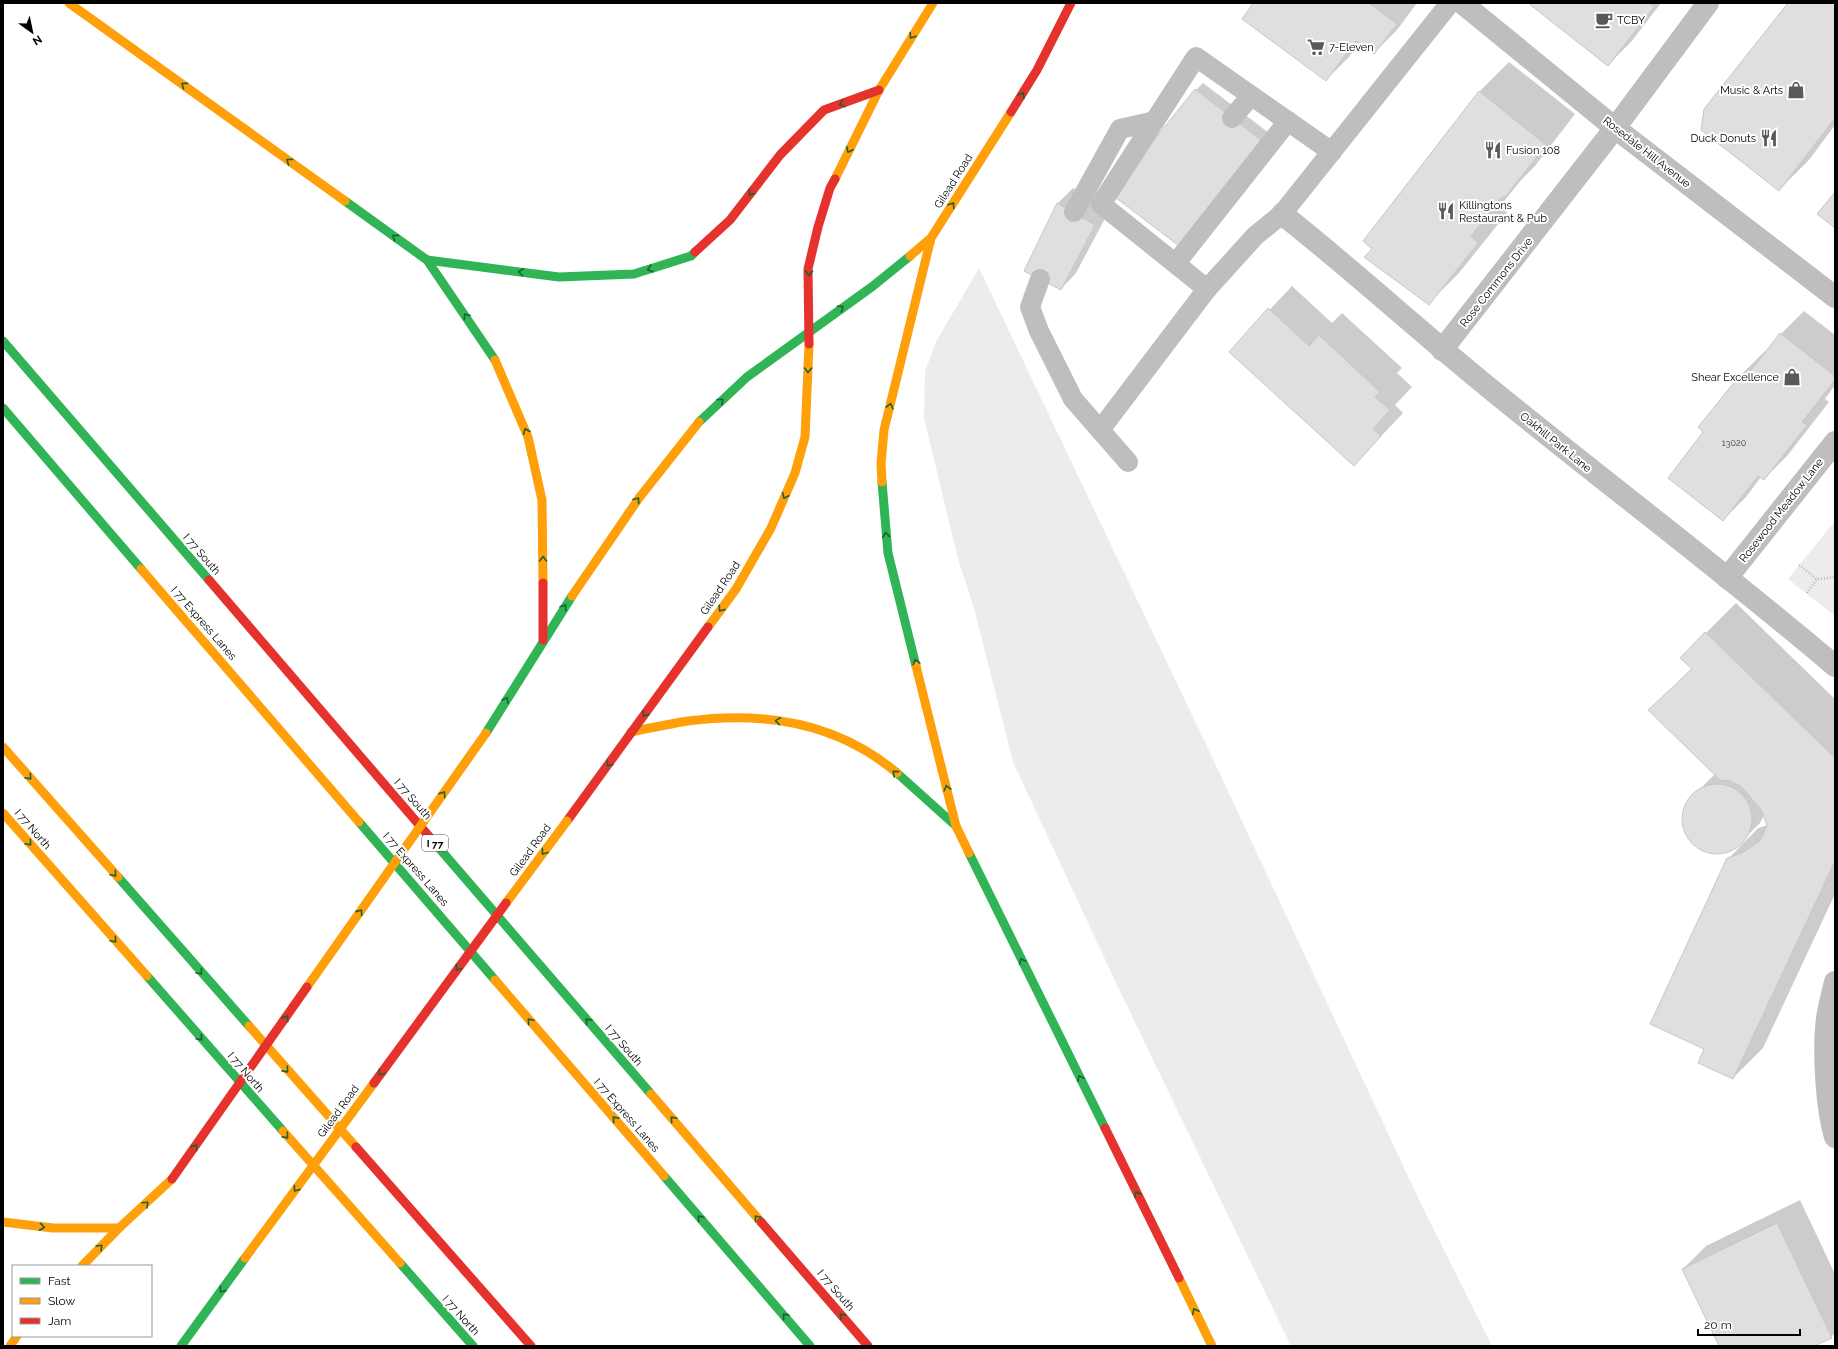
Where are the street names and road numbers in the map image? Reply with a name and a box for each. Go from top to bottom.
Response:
street label: Rosedale Hill Avenue [1600,114,1694,191]
street label: Gilead Road [932,152,975,211]
street label: Rose Commons Drive [1457,235,1536,330]
street label: Oakhill Park Lane [1517,410,1594,475]
street label: Rosewood Meadow Lane [1737,455,1826,565]
street label: I 77 South [180,531,223,577]
street label: Gilead Road [698,559,743,618]
street label: I 77 Express Lanes [168,584,239,663]
street label: I 77 South [391,776,434,822]
street label: I 77 North [12,807,54,852]
street label: Gilead Road [507,821,554,879]
street label: I 77 Express Lanes [380,830,451,909]
road number: I 77 [422,835,448,851]
street label: I 77 South [602,1022,645,1068]
street label: I 77 North [225,1050,267,1095]
street label: I 77 Express Lanes [591,1076,662,1155]
street label: Gilead Road [315,1082,362,1140]
street label: I 77 South [814,1267,857,1313]
street label: I 77 North [439,1293,482,1338]

